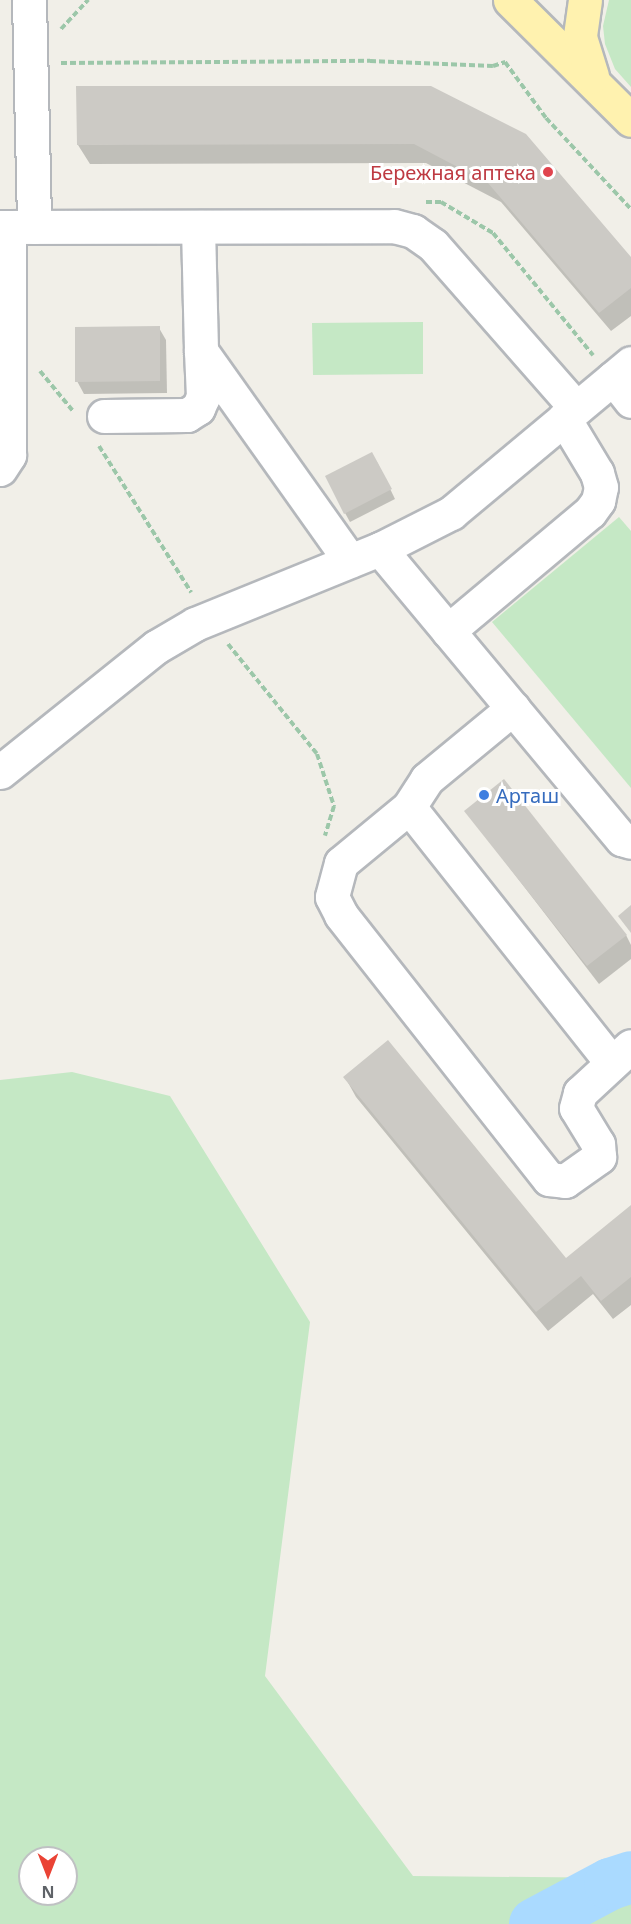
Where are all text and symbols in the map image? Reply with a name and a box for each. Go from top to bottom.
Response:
place label: Бережная аптека [370,160,536,184]
marker: Бережная аптека [541,165,555,179]
place label: Арташ [496,783,559,807]
marker: Арташ [477,788,491,802]
north arrow [18,1846,78,1906]
text: N [42,1881,55,1903]

